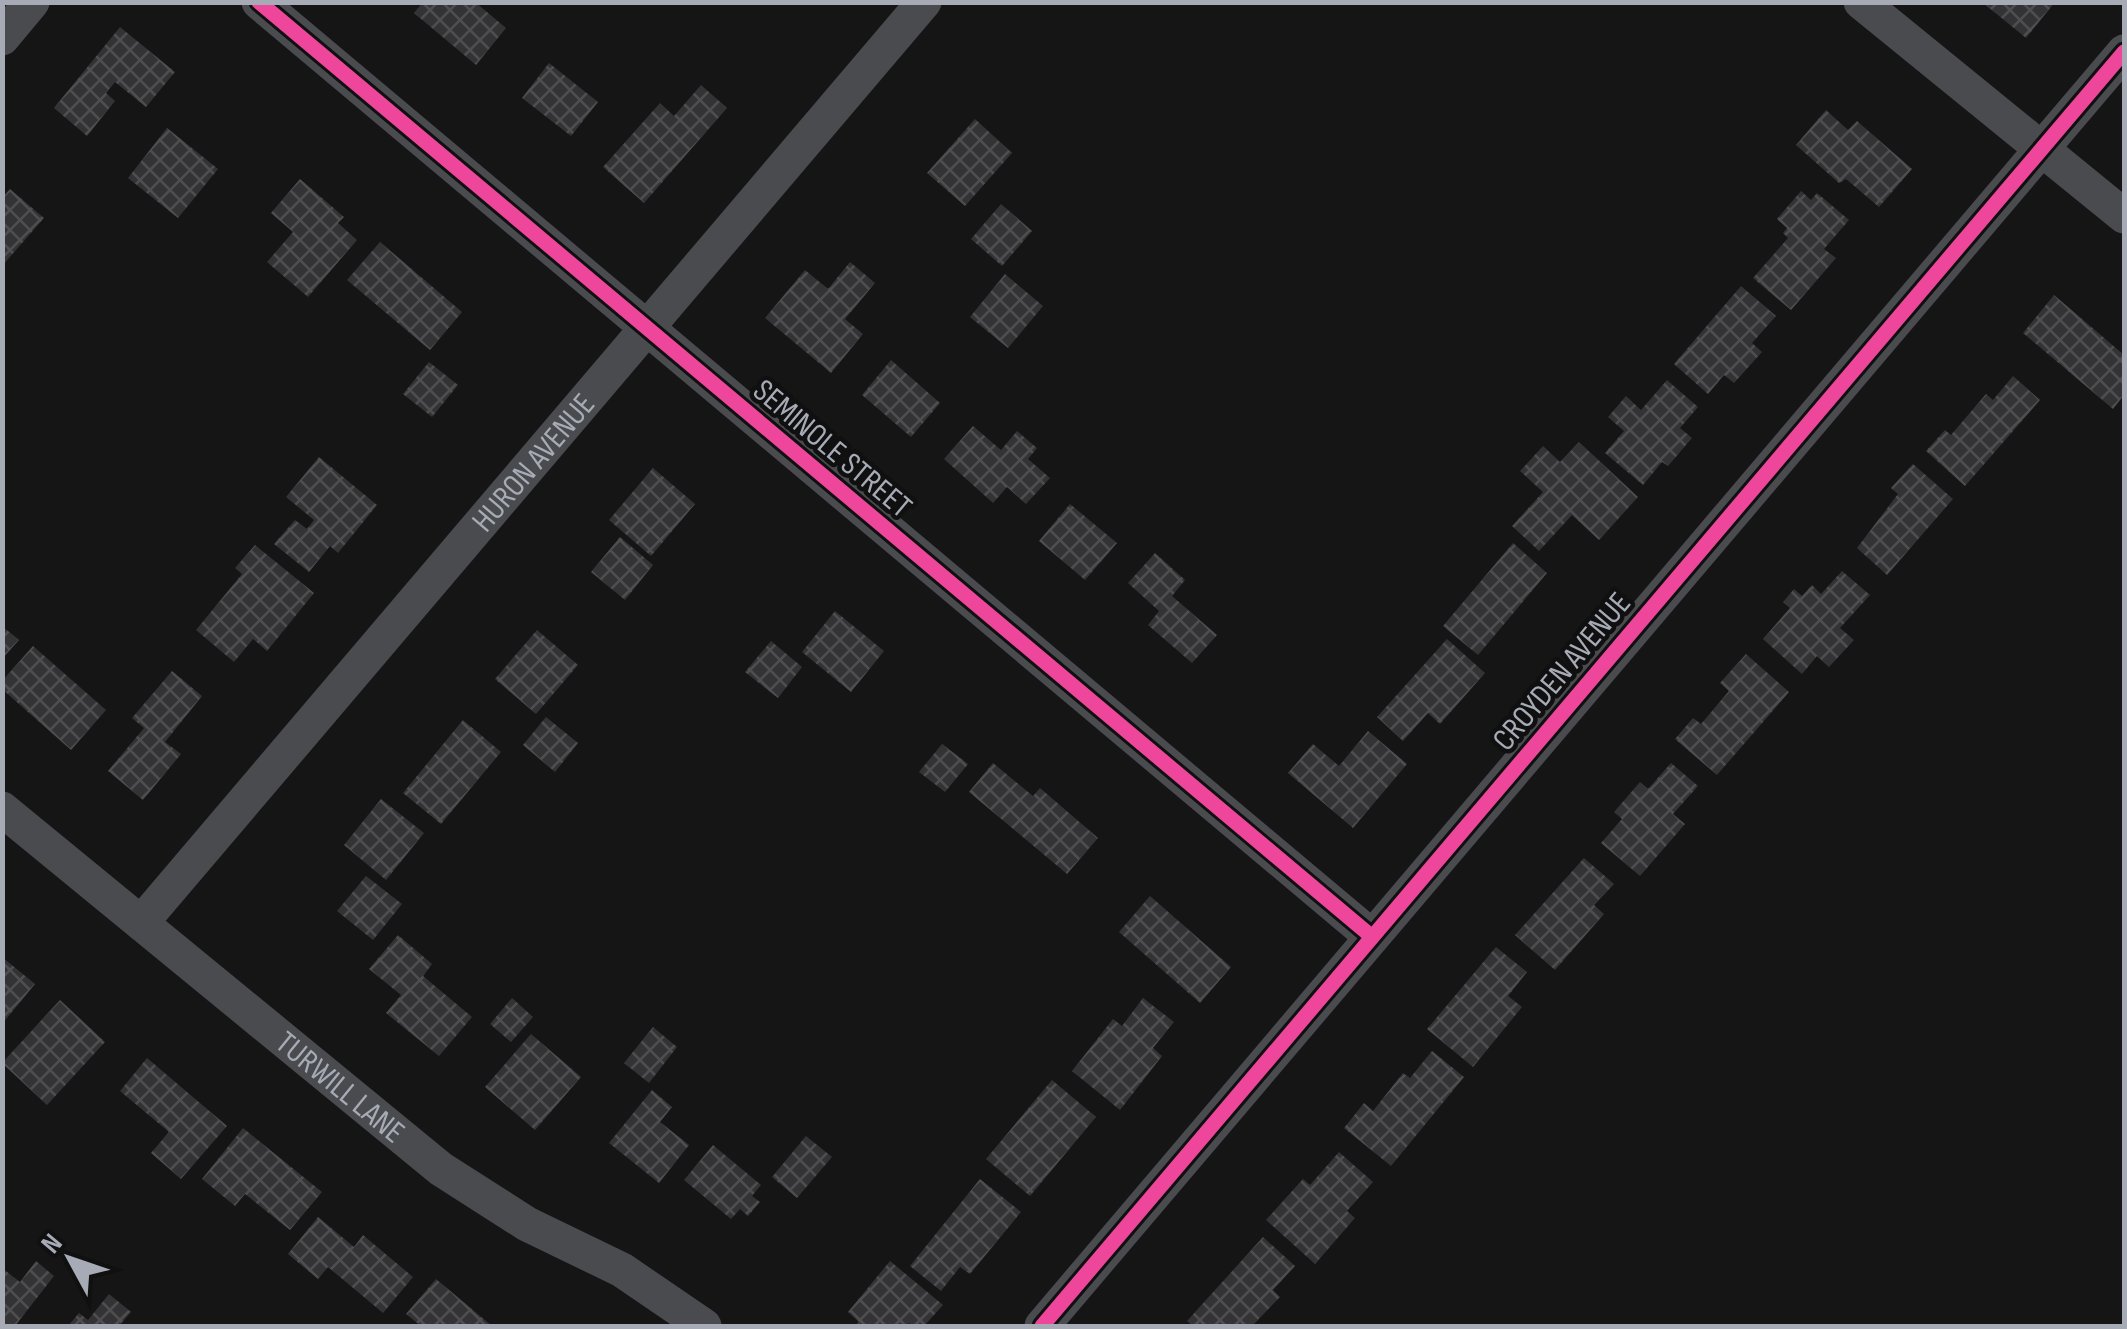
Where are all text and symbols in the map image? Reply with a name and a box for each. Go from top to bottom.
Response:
street label: SEMINOLE STREET [745,371,919,527]
street label: HURON AVENUE [464,386,604,540]
street label: CROYDEN AVENUE [1485,585,1640,759]
street label: TURWILL LANE [267,1024,412,1152]
north arrow [20,1209,120,1309]
text: N [35,1228,69,1260]

